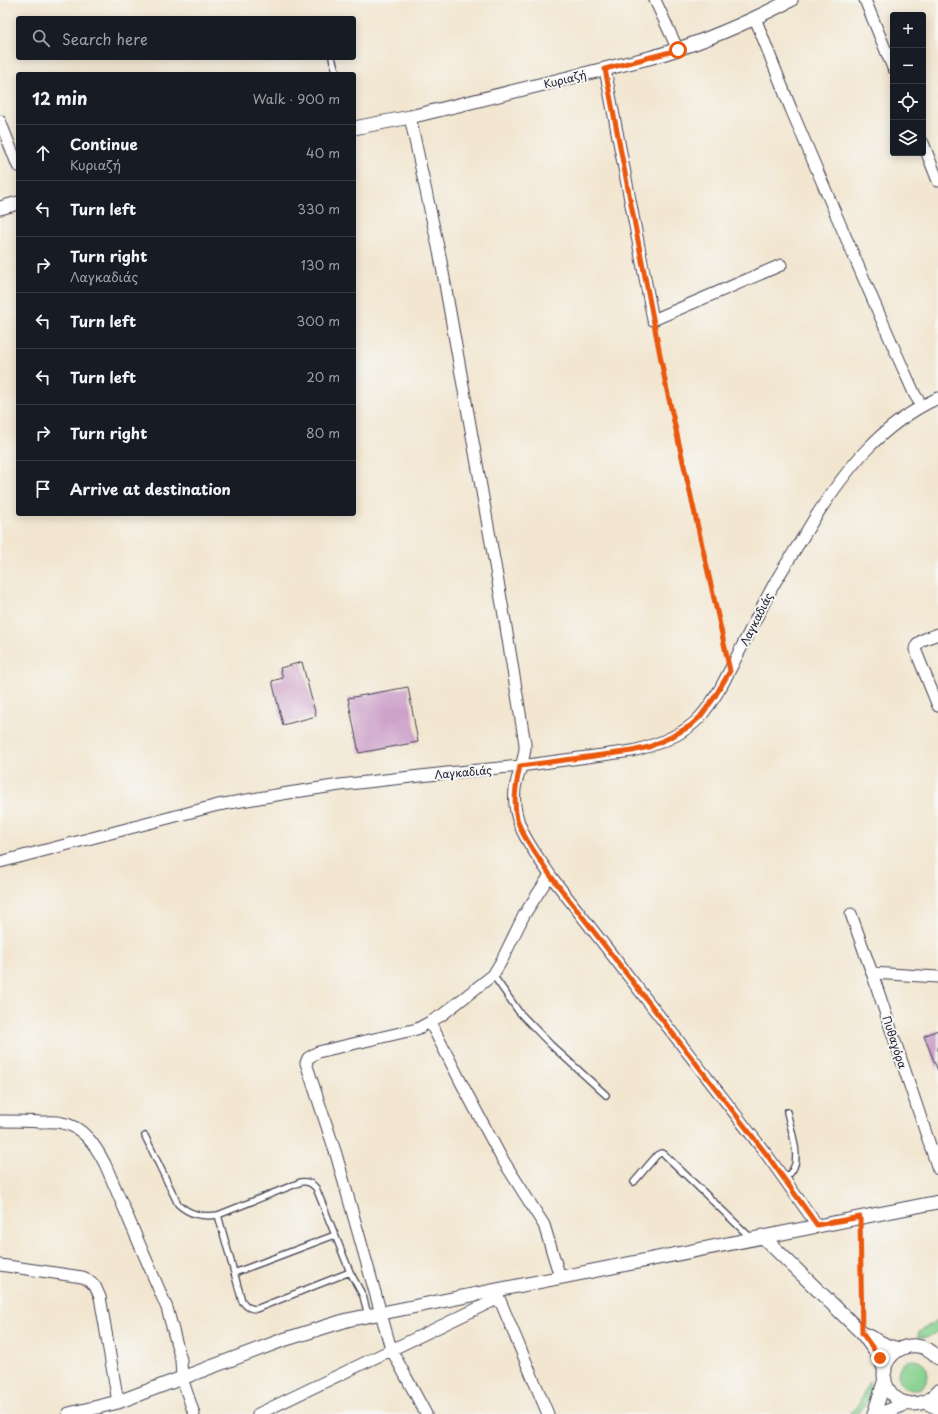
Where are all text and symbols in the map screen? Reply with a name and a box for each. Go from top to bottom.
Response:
map controls [890,12,926,156]
button: + [890,12,926,48]
search box [16,16,356,60]
icon: search [30,27,52,49]
text: Search here [62,27,148,50]
route start [669,41,687,59]
button: − [890,48,926,84]
street label: Κυριαζή [542,66,588,92]
button: locate [890,84,926,120]
text: 12 min [32,85,87,111]
text: Walk · 900 m [253,89,340,108]
button: layers [890,120,926,156]
text: Continue [70,132,138,155]
icon: ahead [32,142,54,164]
text: 40 m [306,143,340,162]
text: Κυριαζή [70,155,121,174]
text: Turn left [70,197,136,220]
icon: left [32,198,54,220]
text: 330 m [297,199,340,218]
text: Turn right [70,244,147,267]
icon: right [32,254,54,276]
text: 130 m [301,255,340,274]
text: Λαγκαδιάς [70,267,138,286]
text: Turn left [70,309,136,332]
icon: left [32,310,54,332]
text: 300 m [296,311,340,330]
text: Turn left [70,365,136,388]
icon: left [32,366,54,388]
text: 20 m [306,367,340,386]
text: Turn right [70,421,147,444]
icon: right [32,422,54,444]
text: 80 m [306,423,340,442]
text: Arrive at destination [70,477,231,500]
icon: arrive [32,478,54,500]
street label: Λαγκαδιάς [735,589,777,649]
street label: Λαγκαδιάς [434,761,493,783]
street label: Πυθαγόρα [879,1013,911,1071]
route end [871,1349,889,1367]

